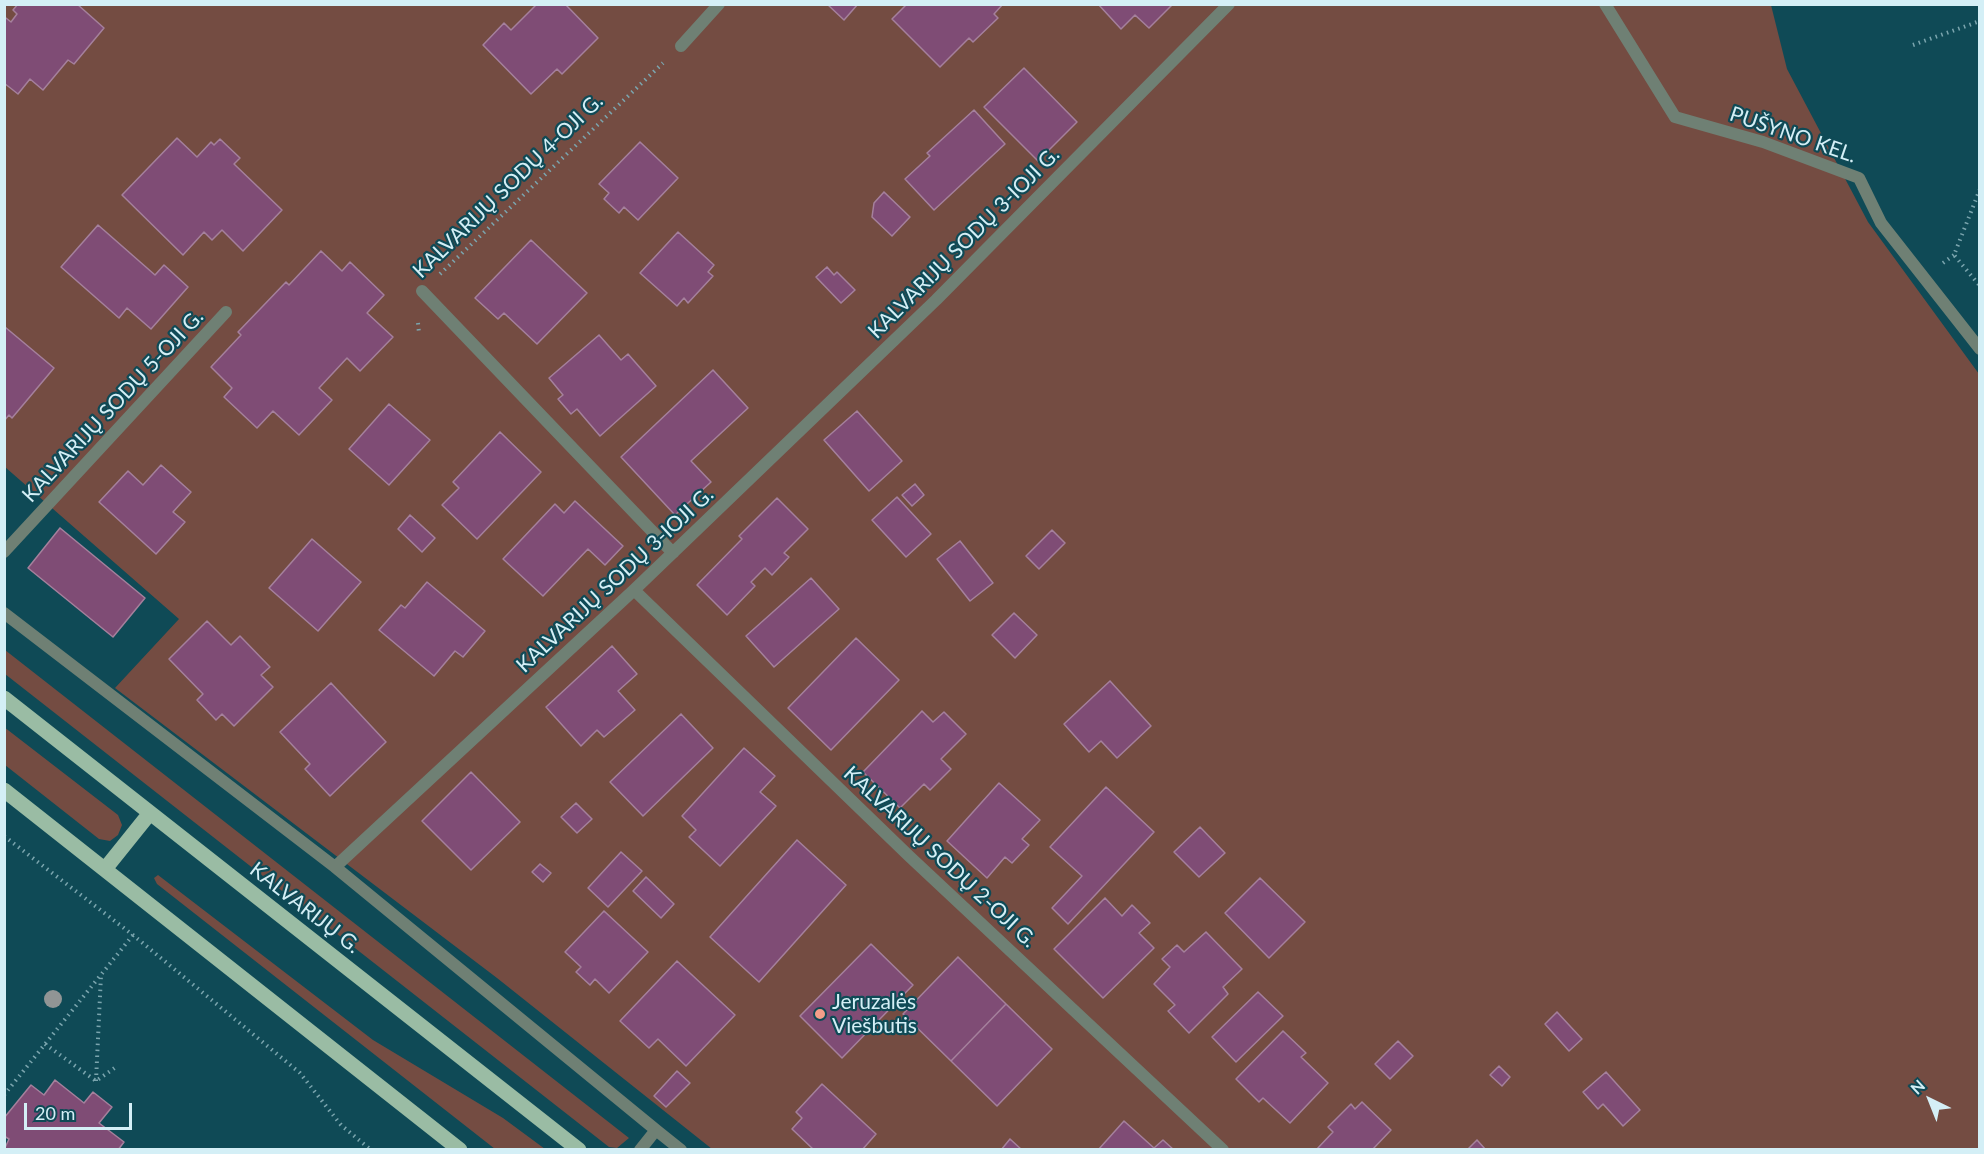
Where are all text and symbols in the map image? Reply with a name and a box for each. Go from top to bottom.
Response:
street label: KALVARIJŲ SODŲ 4-OJI G. [408,89,608,283]
street label: PUŠYNO KEL. [1726,102,1860,168]
street label: KALVARIJŲ SODŲ 3-IOJI G. [863,142,1065,344]
street label: KALVARIJŲ SODŲ 5-OJI G. [17,304,209,508]
street label: KALVARIJŲ SODŲ 3-IOJI G. [511,482,719,678]
street label: KALVARIJŲ SODŲ 2-OJI G. [838,761,1042,953]
street label: KALVARIJŲ G. [245,857,365,959]
place label: Jeruzalės Viešbutis [832,989,917,1039]
marker: Jeruzalės Viešbutis [813,1007,827,1021]
north arrow [1900,1070,1960,1130]
text: N [1906,1075,1928,1098]
scale bar [27,1091,135,1129]
text: 20 m [35,1102,75,1124]

